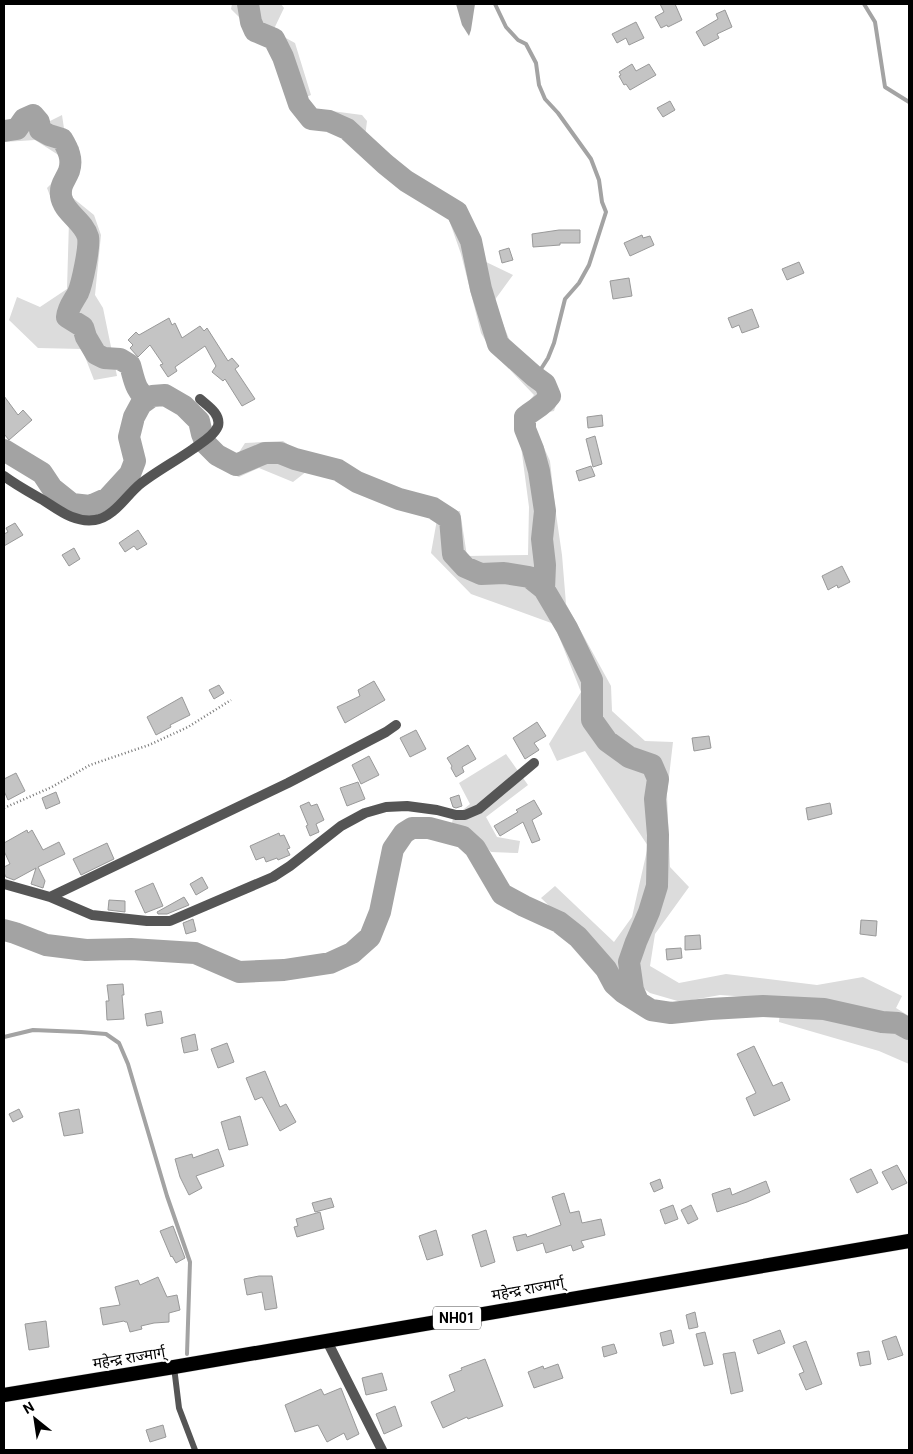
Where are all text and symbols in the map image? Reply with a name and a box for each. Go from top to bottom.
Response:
street label: महेन्द्र राज्मार्ग् [490,1273,568,1305]
road number: NH01 [433,1306,481,1330]
street label: महेन्द्र राज्मार्ग् [91,1343,169,1374]
north arrow [10,1394,60,1444]
text: N [20,1398,37,1417]

